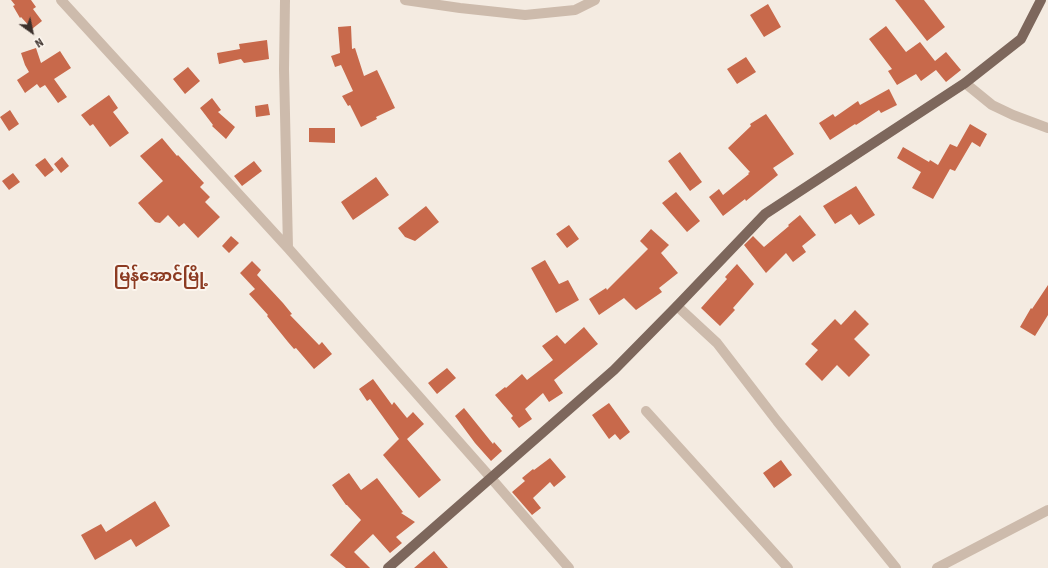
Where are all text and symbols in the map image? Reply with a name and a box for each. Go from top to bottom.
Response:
north arrow [12,12,52,52]
text: N [32,34,46,51]
district label: မြန်အောင်မြို့ [114,267,208,287]

